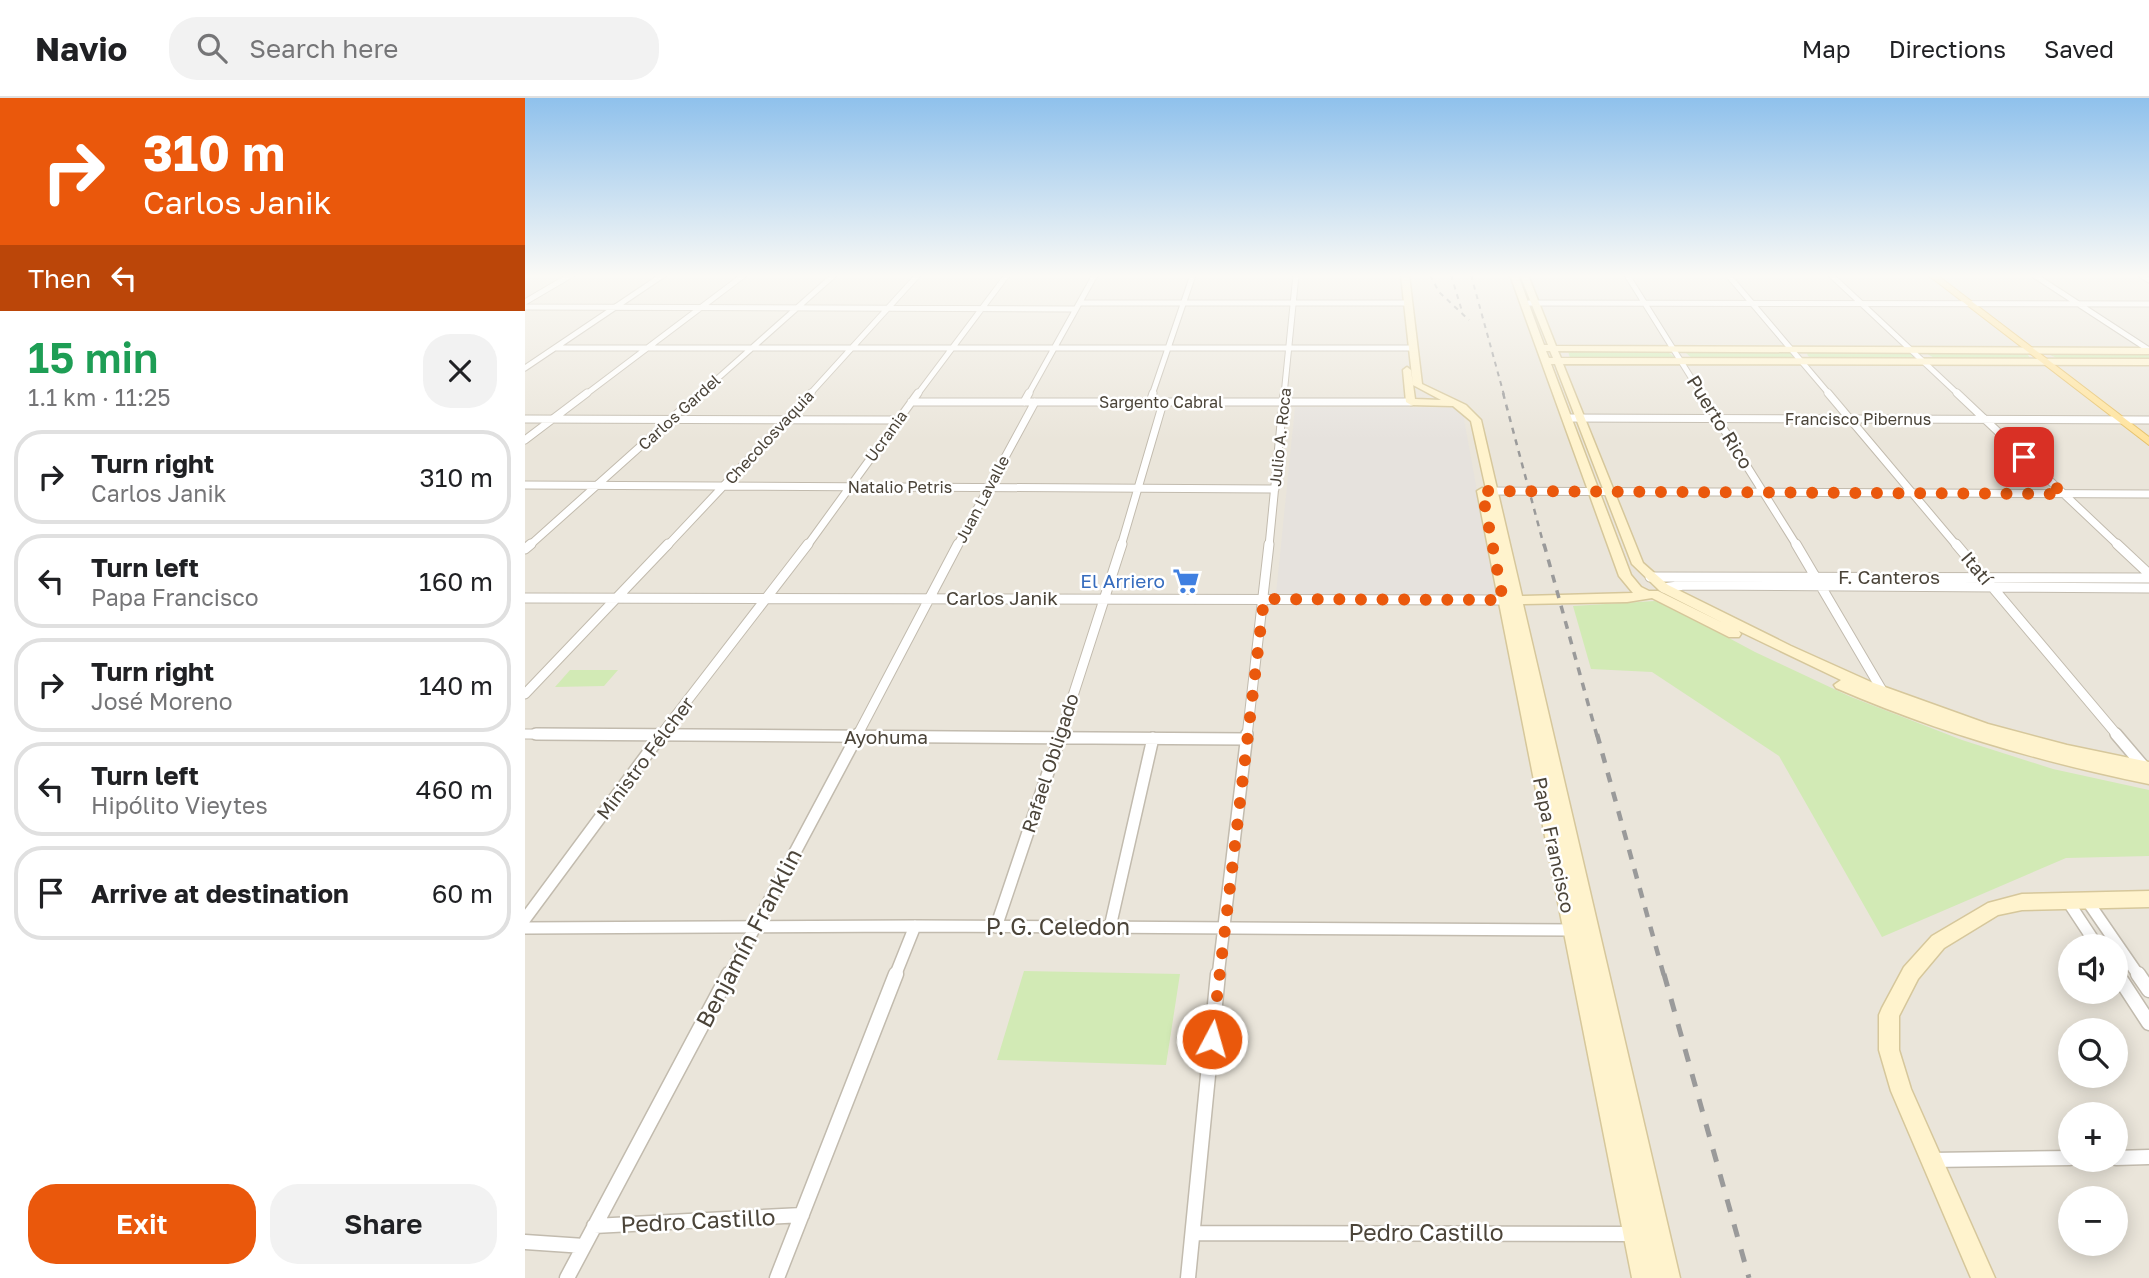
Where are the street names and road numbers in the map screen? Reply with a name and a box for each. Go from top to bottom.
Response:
street label: Carlos Gardel [634,370,724,454]
street label: Puerto Rico [1683,371,1758,473]
street label: Checolosvaquia [720,386,818,488]
street label: Julio A. Roca [1265,387,1295,487]
street label: Sargento Cabral [1099,392,1223,412]
street label: Ucrania [861,406,911,466]
street label: Francisco Pibernus [1785,409,1931,429]
street label: Juan Lavalle [951,452,1013,546]
street label: Natalio Petris [848,477,952,497]
street label: Itatí [1957,546,1999,591]
street label: F. Canteros [1838,565,1940,588]
street label: Carlos Janik [946,586,1058,609]
street label: Rafael Obligado [1016,690,1083,835]
street label: Ministro Félcher [591,691,699,824]
street label: Ayohuma [844,725,928,748]
street label: Papa Francisco [1529,775,1580,915]
street label: Benjamín Franklin [689,843,807,1032]
street label: P. G. Celedon [986,912,1130,940]
street label: Pedro Castillo [620,1202,776,1238]
street label: Pedro Castillo [1348,1218,1504,1246]

